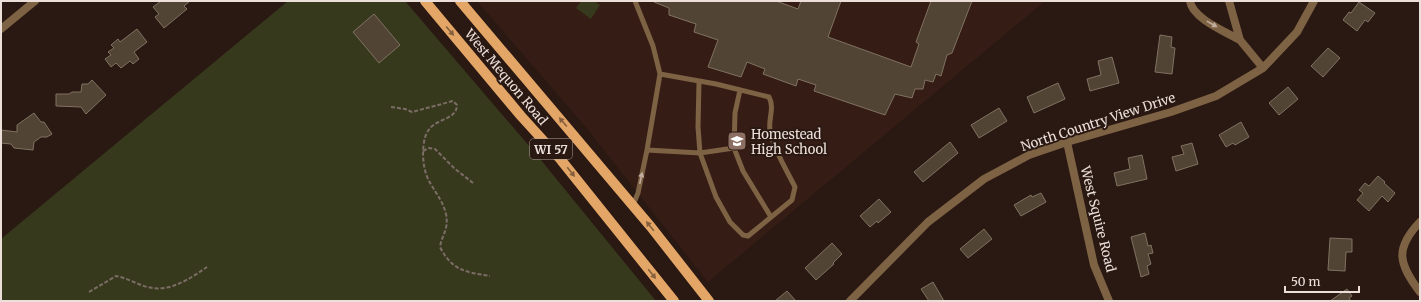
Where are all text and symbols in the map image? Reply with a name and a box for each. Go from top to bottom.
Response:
one-way arrow [1206,20,1217,27]
street label: West Mequon Road [460,25,551,129]
one-way arrow [446,26,454,36]
street label: North Country View Drive [1018,89,1178,155]
one-way arrow [558,117,567,127]
place label: Homestead High School [751,126,827,158]
school or university icon: Homestead High School [726,130,748,152]
road number: WI 57 [530,139,572,159]
street label: West Squire Road [1076,163,1119,274]
one-way arrow [566,167,575,178]
one-way arrow [639,172,645,184]
one-way arrow [646,221,655,232]
one-way arrow [648,268,656,279]
scale bar [1285,268,1359,294]
text: 50 m [1291,274,1320,289]

